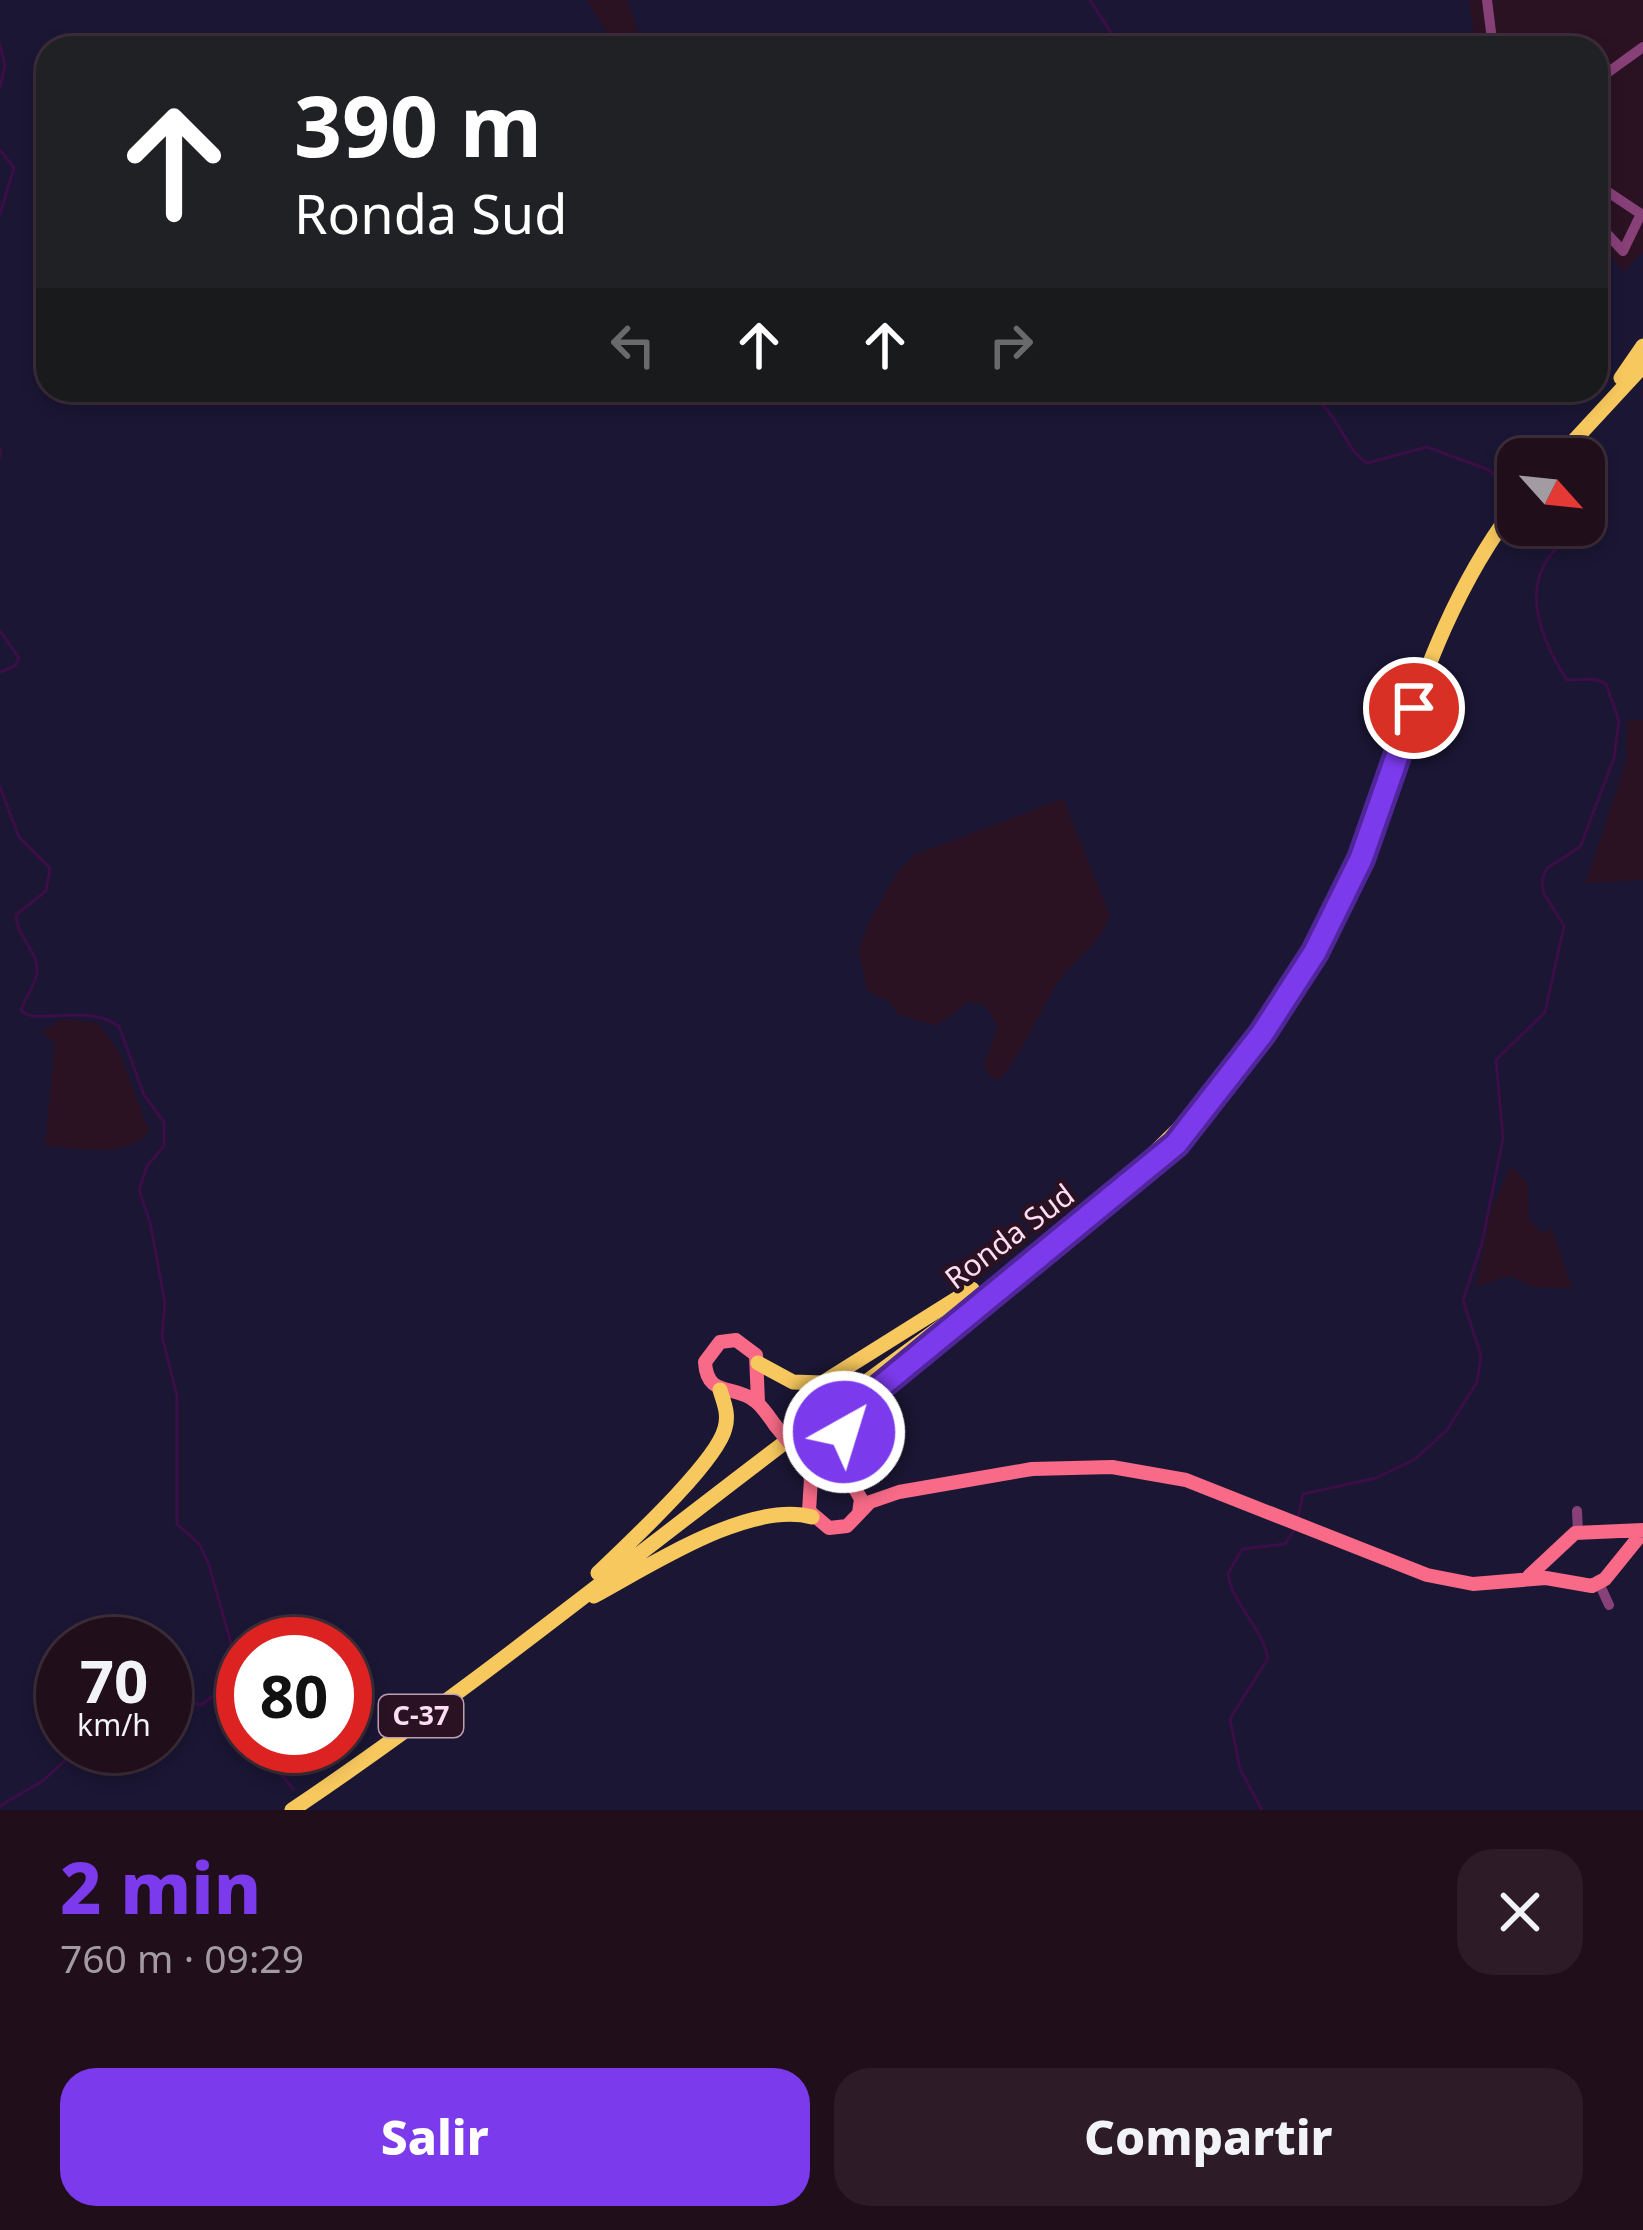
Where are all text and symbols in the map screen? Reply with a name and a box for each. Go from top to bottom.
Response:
text: 390 m [294,67,542,182]
icon: ahead [96,84,252,240]
text: Ronda Sud [294,176,567,250]
icon: left [600,312,666,378]
icon: ahead [726,312,792,378]
icon: ahead [852,312,918,378]
icon: right [978,312,1044,378]
north arrow [1497,438,1605,546]
map controls [1497,438,1605,546]
pin [1363,657,1465,759]
icon: arrive [1381,675,1447,741]
street label: Ronda Sud [936,1174,1082,1298]
position arrow [781,1369,907,1495]
speed limit sign: 80 [216,1617,372,1773]
text: 70 [80,1639,148,1721]
road number: C-37 [379,1695,463,1737]
text: km/h [77,1704,151,1745]
text: 2 min [60,1837,261,1935]
button: close [1457,1849,1583,1975]
text: 760 m · 09:29 [60,1931,304,1984]
button: Salir [60,2068,810,2206]
button: Compartir [834,2068,1583,2206]

